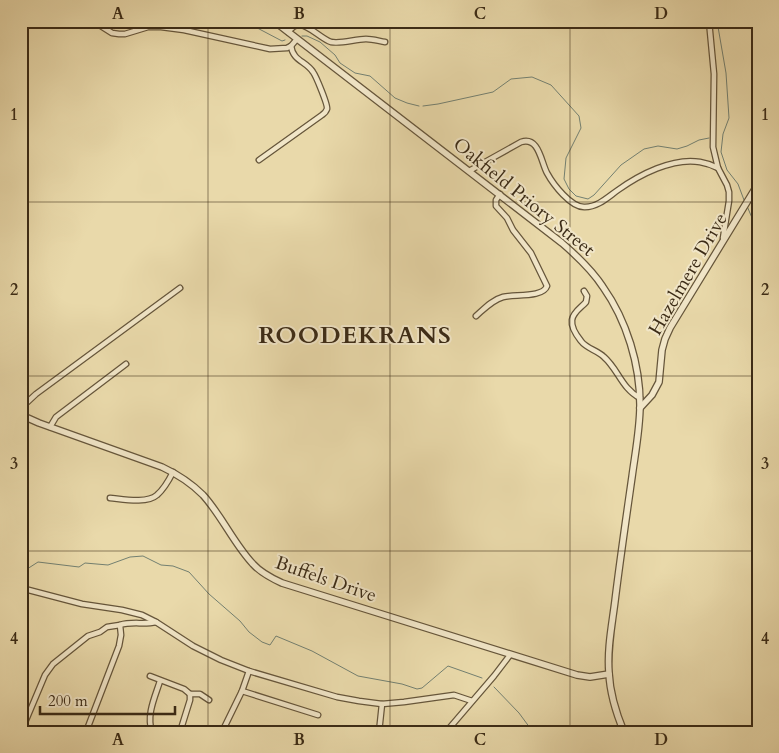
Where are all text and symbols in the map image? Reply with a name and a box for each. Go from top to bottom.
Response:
text: A [112,3,124,25]
text: B [293,3,305,25]
text: C [474,3,486,25]
text: D [654,3,668,25]
text: 1 [10,104,18,126]
text: 1 [761,104,769,126]
street label: Oakfield Priory Street [448,132,600,262]
street label: Hazelmere Drive [642,208,734,340]
text: 2 [10,279,18,301]
text: 2 [761,279,769,301]
district label: ROODEKRANS [258,319,452,352]
text: 3 [10,453,18,475]
text: 3 [761,453,769,475]
street label: Buffels Drive [272,550,380,608]
text: 4 [10,628,18,650]
text: 4 [761,628,769,650]
scale bar [40,683,175,715]
text: 200 m [48,691,88,711]
text: A [112,729,124,751]
text: B [293,729,305,751]
text: C [474,729,486,751]
text: D [654,729,668,751]

